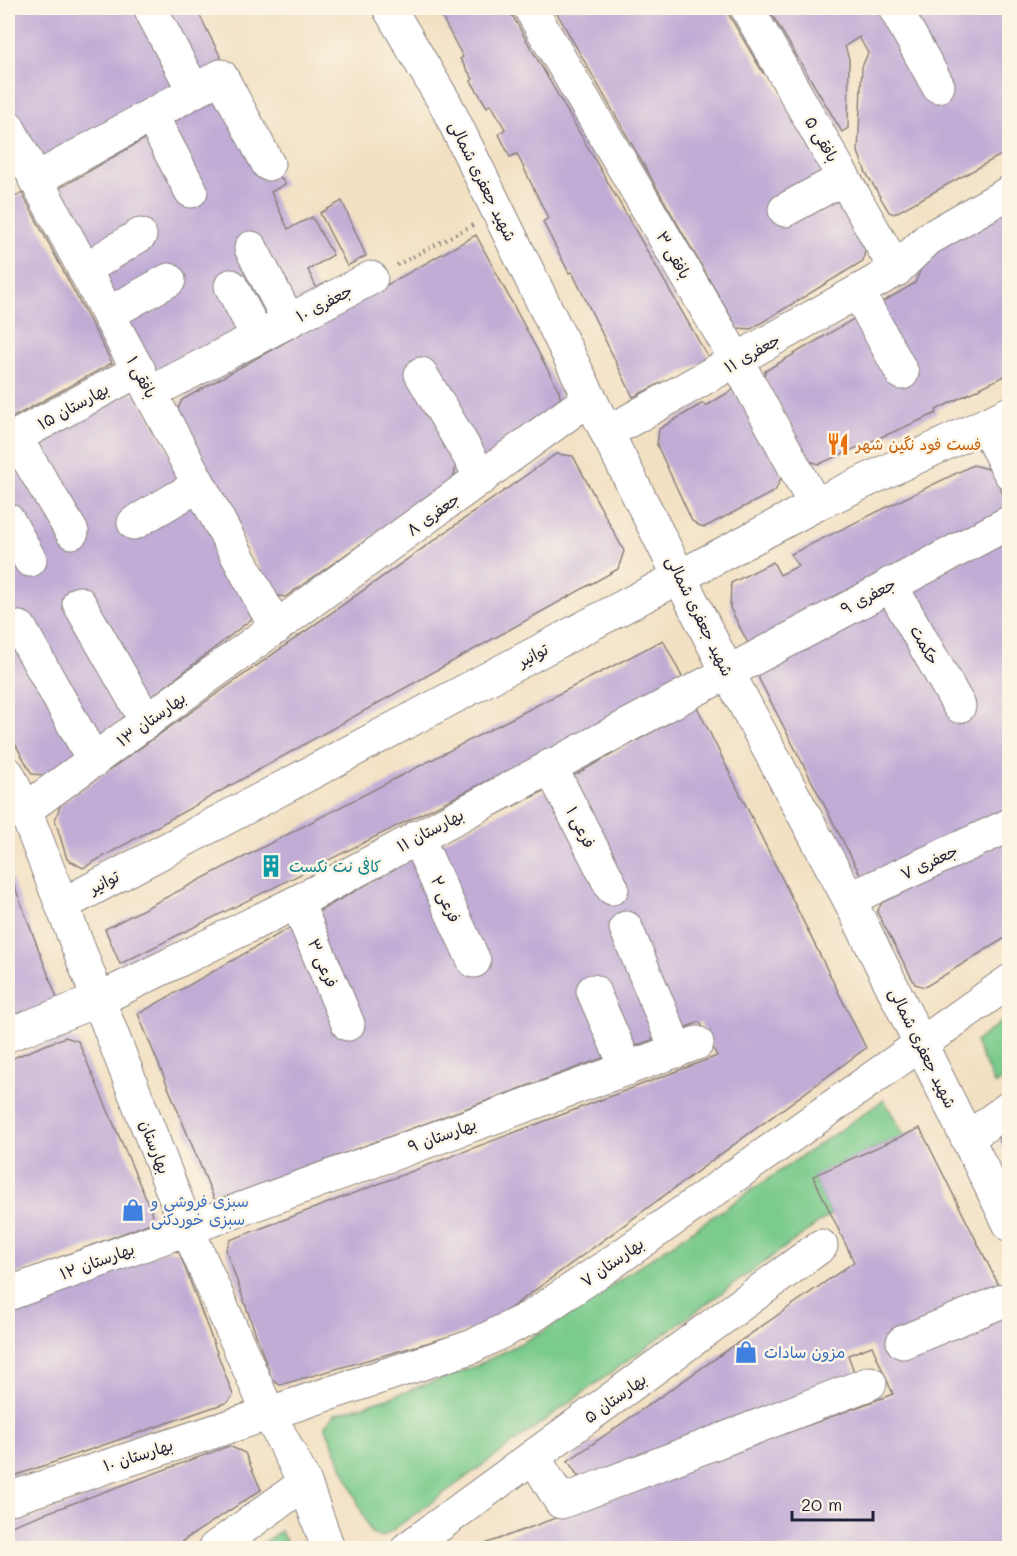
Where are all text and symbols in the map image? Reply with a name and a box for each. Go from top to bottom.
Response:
street label: بافقی ۵ [800,112,844,166]
street label: شهید جعفری شمالی [444,117,522,245]
street label: بافقی ۳ [651,227,697,283]
street label: جعفری ۱۰ [292,279,355,326]
street label: جعفری ۱۱ [720,328,783,377]
street label: بافقی ۱ [122,352,162,402]
street label: بهارستان ۱۵ [34,377,112,434]
restaurant icon: فست فود نگین شهر [825,431,851,457]
place label: فست فود نگین شهر [854,433,981,455]
street label: جعفری ۸ [402,487,463,540]
street label: شهید جعفری شمالی [661,552,739,680]
street label: جعفری ۹ [837,572,899,619]
street label: حکمت [906,621,945,668]
street label: توانیر [512,638,552,673]
street label: بهارستان ۱۳ [112,687,189,751]
street label: فرعی ۱ [561,802,601,852]
street label: بهارستان ۱۱ [393,803,467,856]
street label: جعفری ۷ [897,839,961,884]
building icon: کافی نت نکست [258,853,284,879]
place label: کافی نت نکست [289,855,382,876]
street label: توانیر [83,865,123,900]
street label: فرعی ۲ [426,872,466,926]
street label: فرعی ۳ [303,935,343,991]
street label: شهید جعفری شمالی [884,984,962,1112]
street label: بهارستان ۹ [405,1112,479,1157]
street label: بهارستان [136,1117,175,1177]
place label: سبزی فروشی و سبزی خوردکنی [149,1190,249,1230]
shop icon: سبزی فروشی و سبزی خوردکنی [120,1197,146,1223]
street label: بهارستان ۷ [576,1232,647,1291]
street label: بهارستان ۱۲ [57,1237,137,1284]
shop icon: مزون سادات [733,1339,759,1365]
place label: مزون سادات [764,1341,845,1362]
street label: بهارستان ۵ [579,1368,650,1427]
street label: بهارستان ۱۰ [100,1433,175,1476]
scale bar [792,1484,873,1522]
text: 20 m [801,1492,842,1516]

